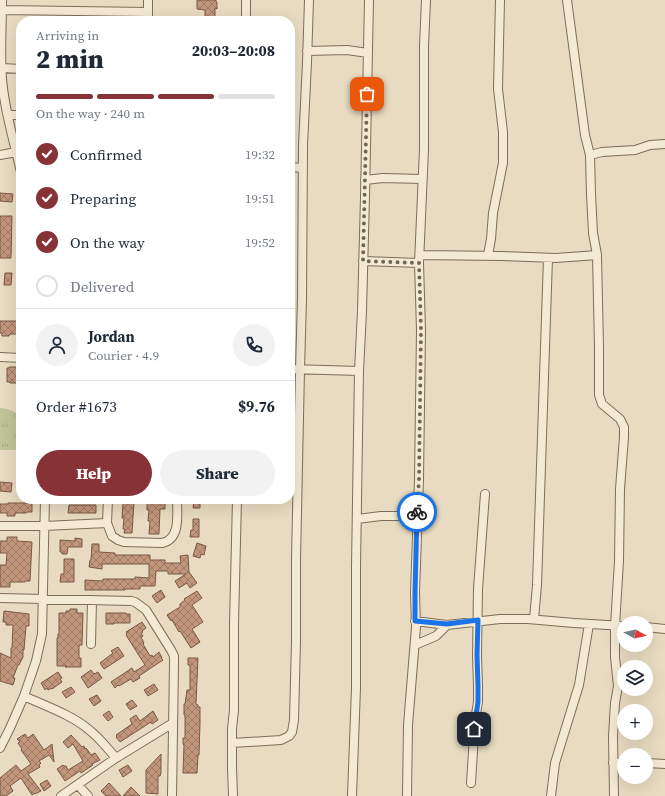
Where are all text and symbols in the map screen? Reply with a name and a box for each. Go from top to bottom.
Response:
text: Arriving in [36,27,99,44]
text: 20:03–20:08 [192,40,275,61]
text: 2 min [36,41,104,77]
pin [350,77,384,111]
icon: bag [356,83,378,105]
text: On the way · 240 m [36,105,145,122]
icon: check [36,143,58,165]
text: Confirmed [70,144,142,165]
text: 19:32 [245,146,275,163]
icon: check [36,187,58,209]
text: Preparing [70,188,136,209]
text: 19:51 [245,190,275,207]
icon: check [36,231,58,253]
text: On the way [70,232,145,253]
text: 19:52 [245,234,275,251]
text: Delivered [70,276,134,297]
button: person [36,324,78,366]
button: phone [233,324,275,366]
text: Jordan [88,326,135,347]
text: Courier · 4.9 [88,347,159,364]
text: Order #1673 [36,396,117,417]
text: $9.76 [238,396,275,417]
button: Help [36,450,152,496]
button: Share [160,450,275,496]
courier [397,492,437,532]
icon: bike [406,501,428,523]
north arrow [617,616,653,652]
map controls [617,616,653,784]
button: layers [617,660,653,696]
button: + [617,704,653,740]
pin [457,712,491,746]
icon: home [463,718,485,740]
button: − [617,748,653,784]

